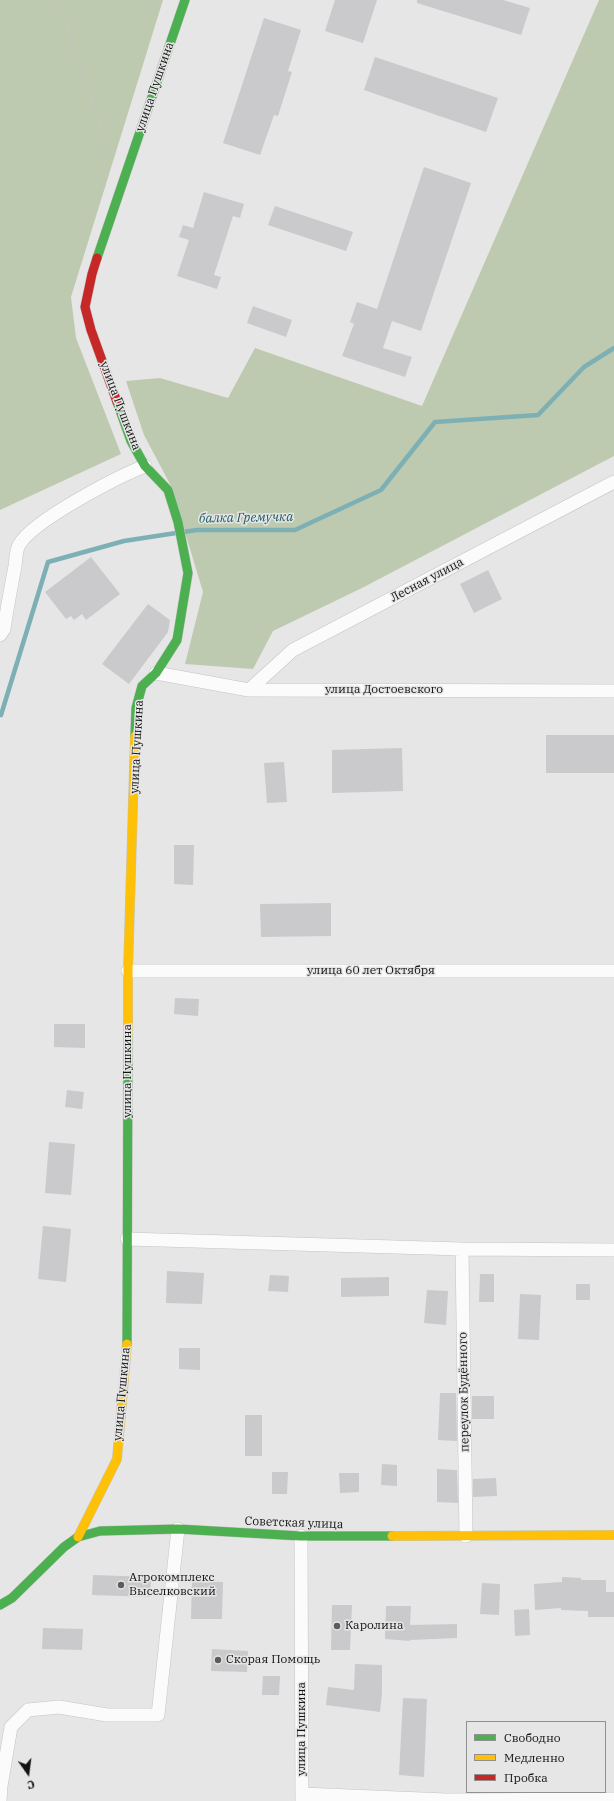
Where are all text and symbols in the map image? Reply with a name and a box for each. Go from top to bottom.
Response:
street label: улица Пушкина [133,40,177,134]
street label: улица Пушкина [96,360,144,452]
water label: балка Гремучка [199,509,293,527]
street label: Лесная улица [388,555,466,605]
street label: улица Достоевского [325,683,443,697]
street label: улица Пушкина [127,700,147,794]
street label: улица 60 лет Октября [307,964,435,978]
street label: улица Пушкина [121,1024,135,1118]
street label: переулок Будённого [456,1332,472,1452]
street label: улица Пушкина [111,1347,133,1441]
street label: Советская улица [244,1514,344,1532]
place label: Агрокомплекс Выселковский [129,1571,216,1599]
marker: Агрокомплекс Выселковский [116,1580,126,1590]
place label: Каролина [345,1619,403,1633]
marker: Каролина [332,1621,342,1631]
place label: Скорая Помощь [226,1653,320,1667]
marker: Скорая Помощь [213,1655,223,1665]
street label: улица Пушкина [295,1682,309,1776]
legend [466,1721,606,1793]
text: Свободно [504,1730,561,1745]
text: Медленно [504,1750,565,1765]
north arrow [8,1753,48,1793]
text: Пробка [504,1770,548,1785]
text: С [26,1777,36,1792]

